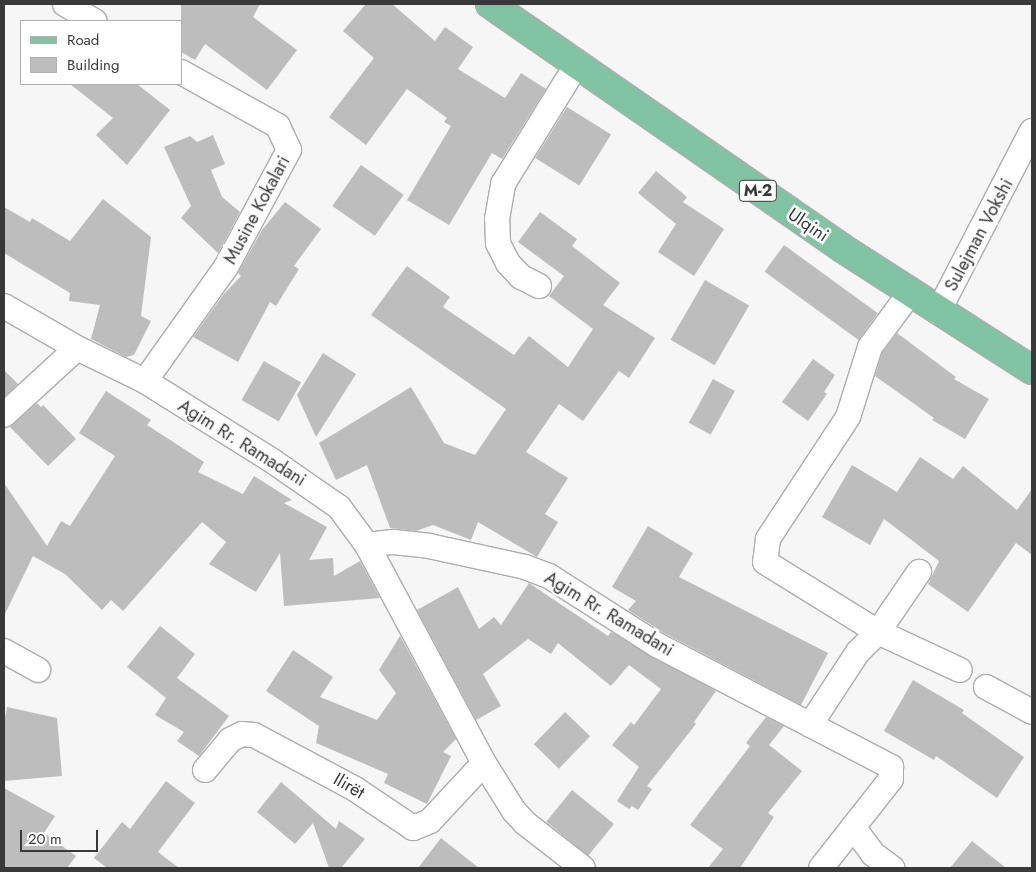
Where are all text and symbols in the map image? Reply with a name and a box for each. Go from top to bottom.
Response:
legend [20,20,182,85]
text: Road [67,29,99,51]
text: Building [67,54,119,76]
street label: Musine Kokalari [219,152,295,268]
street label: Sulejman Vokshi [940,175,1018,295]
road number: M-2 [738,178,778,205]
street label: Ulqini [784,204,832,246]
street label: Agim Rr. Ramadani [174,395,310,491]
street label: Agim Rr. Ramadani [541,567,677,661]
street label: Ilirët [329,768,369,804]
scale bar [22,820,100,852]
text: 20 m [28,828,62,850]

